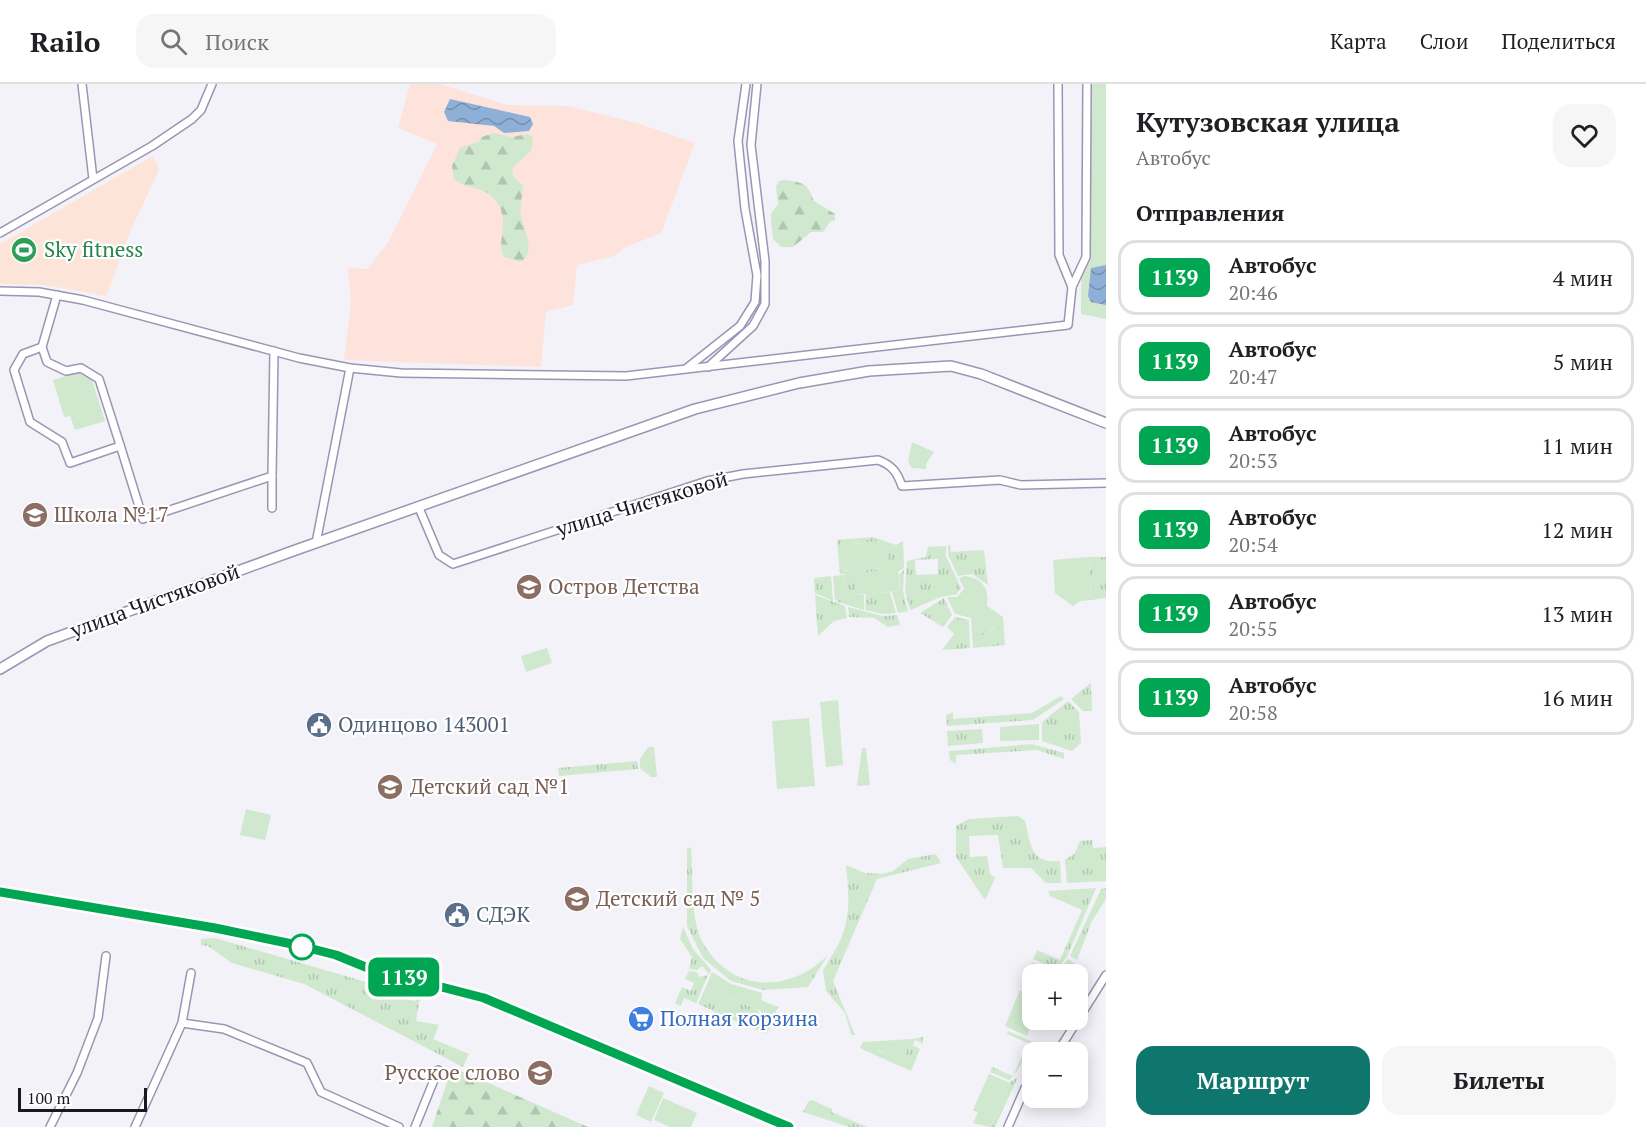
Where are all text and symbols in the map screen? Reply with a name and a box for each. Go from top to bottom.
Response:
search box [136,14,556,68]
text: Railo [30,23,100,60]
icon: search [157,25,190,58]
text: Поиск [205,27,269,56]
text: Карта [1330,27,1387,55]
text: Слои [1420,27,1469,55]
text: Поделиться [1502,27,1616,55]
text: Кутузовская улица [1136,103,1400,140]
button: heart [1553,104,1616,167]
text: Автобус [1136,144,1211,171]
text: Отправления [1136,198,1284,227]
sports icon: Sky fitness [9,235,39,265]
place label: Sky fitness [44,235,143,263]
text: Автобус [1228,250,1317,279]
text: 1139 [1151,263,1198,291]
text: 4 мин [1553,263,1613,292]
text: 20:46 [1228,279,1278,306]
text: Автобус [1228,334,1317,363]
text: 1139 [1151,347,1198,375]
text: 5 мин [1553,347,1613,376]
text: 20:47 [1228,363,1278,390]
text: Автобус [1228,418,1317,447]
text: 1139 [1151,431,1198,459]
text: 11 мин [1541,431,1613,460]
text: 20:53 [1228,447,1278,474]
street label: улица Чистяковой [552,464,731,543]
school or university icon: Школа №17 [20,500,50,530]
place label: Школа №17 [54,500,169,528]
text: Автобус [1228,502,1317,531]
text: 1139 [1151,515,1198,543]
text: 12 мин [1541,515,1613,544]
text: 20:54 [1228,531,1278,558]
street label: улица Чистяковой [65,556,243,644]
school or university icon: Остров Детства [514,572,544,602]
place label: Остров Детства [548,572,700,600]
text: Автобус [1228,586,1317,615]
text: 1139 [1151,599,1198,627]
text: 13 мин [1541,599,1613,628]
text: 20:55 [1228,615,1278,642]
text: Автобус [1228,670,1317,699]
text: 1139 [1151,683,1198,711]
text: 16 мин [1541,683,1613,712]
text: 20:58 [1228,699,1278,726]
public building icon: Одинцово 143001 [304,710,334,740]
place label: Одинцово 143001 [338,710,510,738]
school or university icon: Детский сад №1 [375,772,405,802]
place label: Детский сад №1 [410,772,569,800]
school or university icon: Детский сад № 5 [562,884,592,914]
place label: Детский сад № 5 [596,884,760,912]
public building icon: СДЭК [442,900,472,930]
place label: СДЭК [476,900,530,928]
unlabelled marker [289,934,315,960]
line badge: 1139 [362,958,446,996]
text: 1139 [380,963,428,991]
map controls [1022,964,1088,1108]
button: + [1022,964,1088,1030]
supermarket icon: Полная корзина [626,1004,656,1034]
place label: Полная корзина [660,1004,819,1032]
button: − [1022,1042,1088,1108]
button: Маршрут [1136,1046,1370,1115]
button: Билеты [1382,1046,1616,1115]
place label: Русское слово [385,1058,520,1086]
school or university icon: Русское слово [525,1058,555,1088]
scale bar [18,1085,147,1112]
text: 100 m [27,1087,70,1109]

